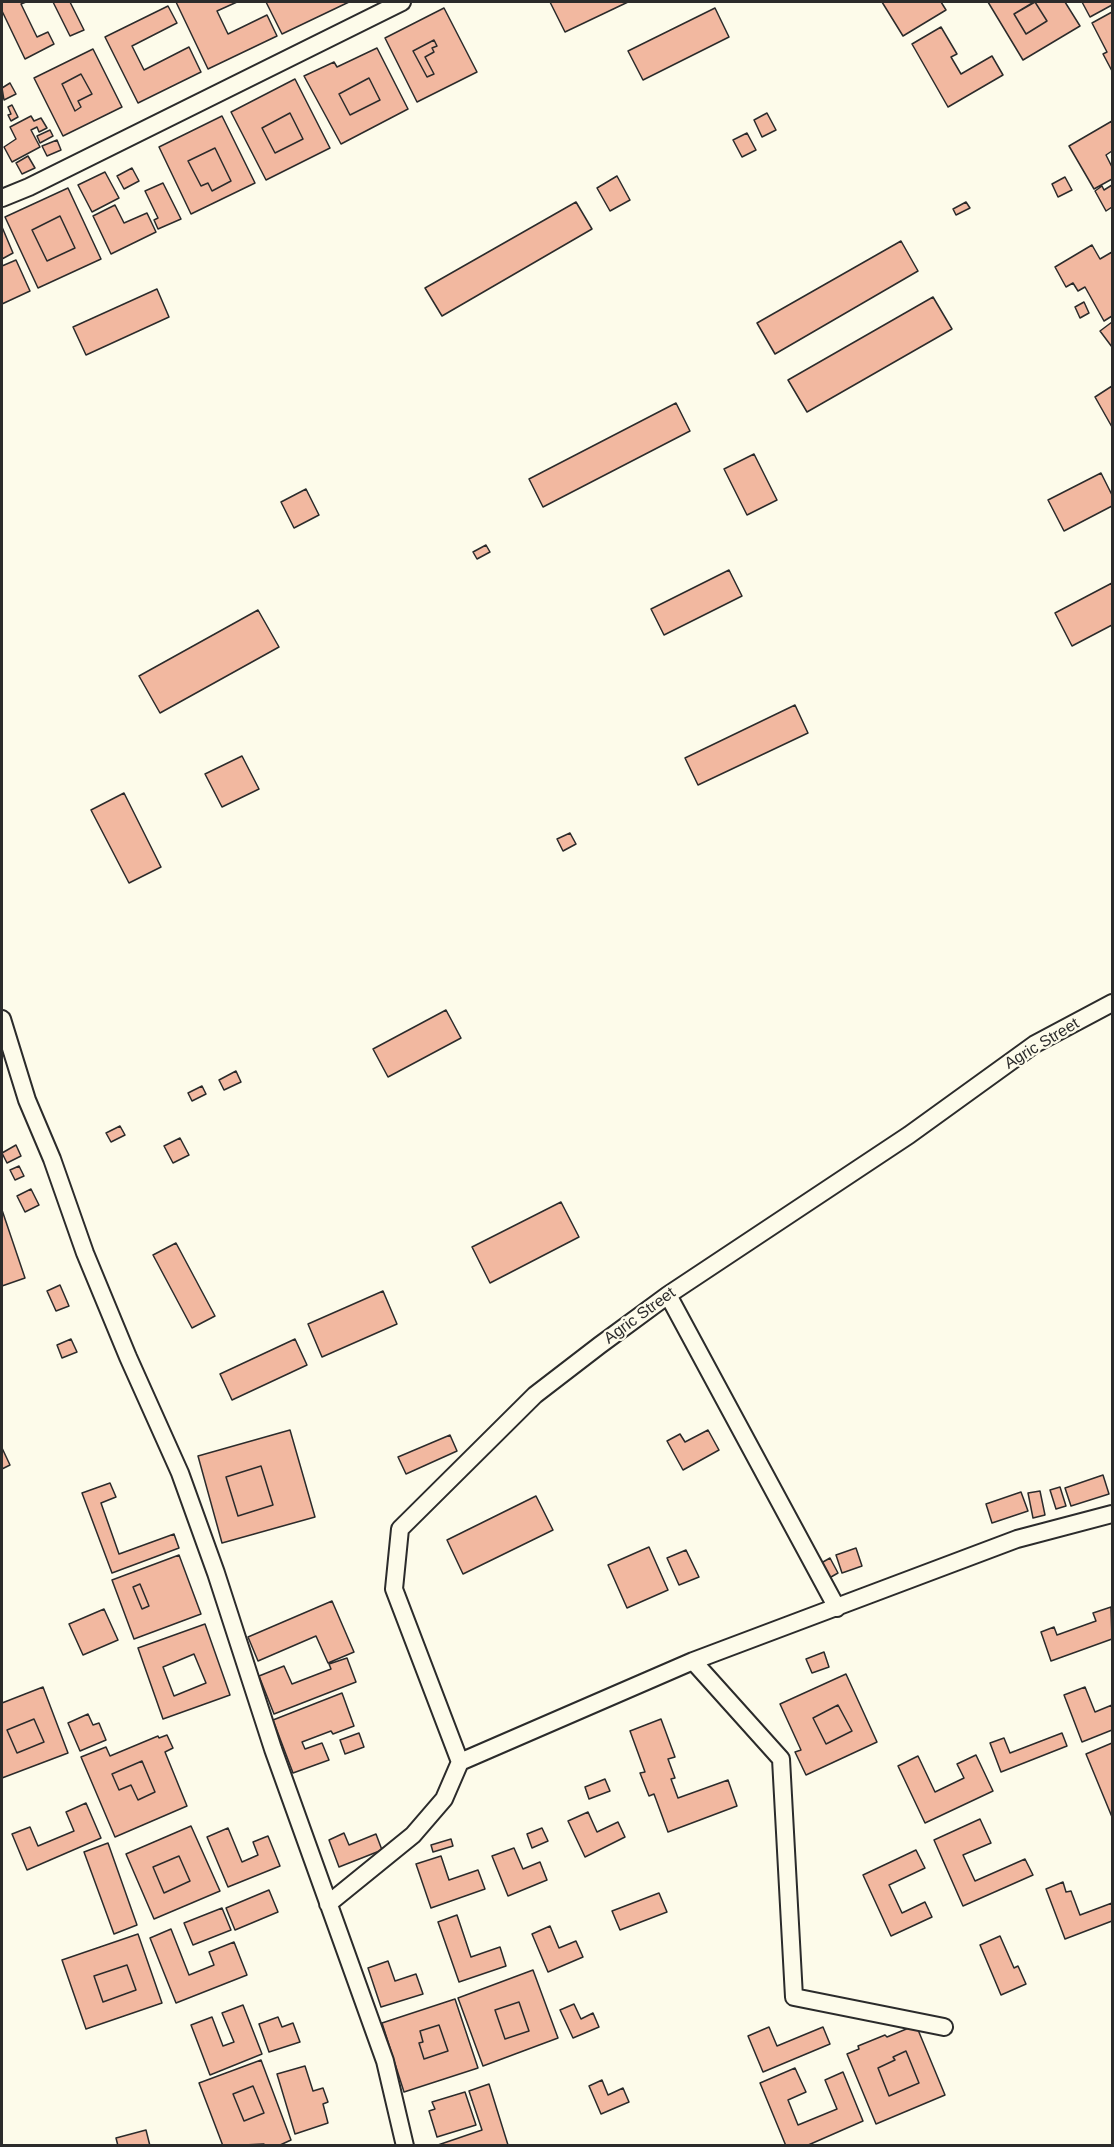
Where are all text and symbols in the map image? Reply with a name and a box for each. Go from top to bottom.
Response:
street label: Agric Street [1001,1014,1083,1074]
street label: Agric Street [601,1284,679,1348]

